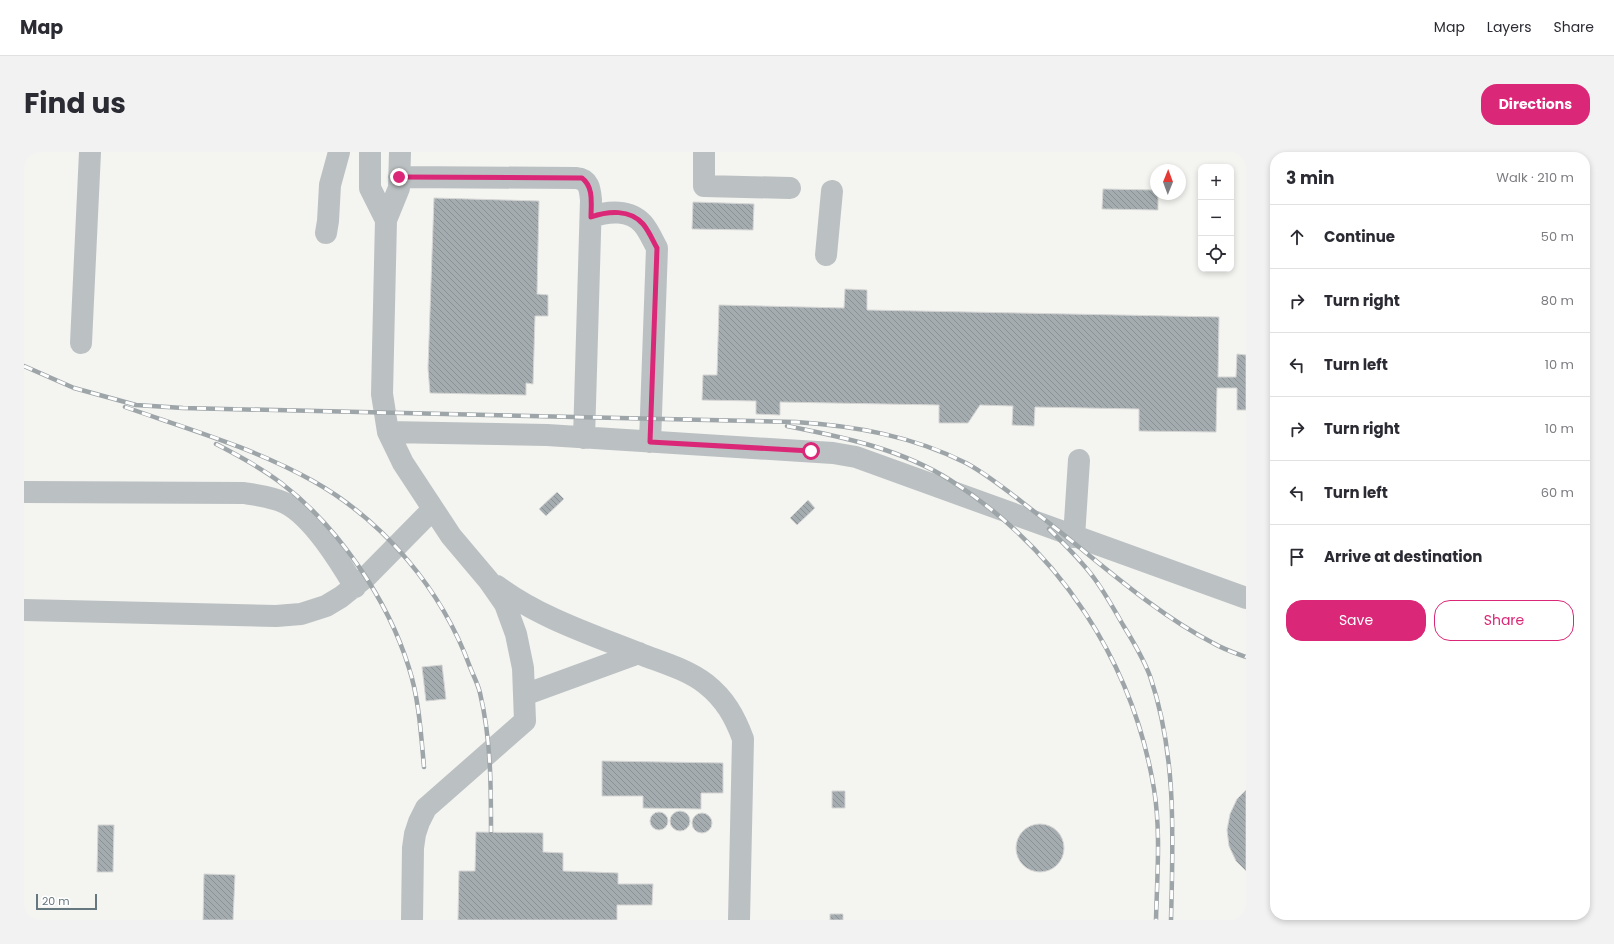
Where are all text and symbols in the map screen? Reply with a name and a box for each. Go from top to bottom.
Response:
text: Map [20,14,63,41]
text: Map [1434,17,1465,37]
text: Layers [1487,17,1531,37]
text: Share [1553,17,1594,37]
text: Find us [24,84,126,123]
button: Directions [1481,84,1590,125]
north arrow [1150,164,1186,200]
map controls [1198,164,1234,272]
button: + [1198,164,1234,200]
text: 3 min [1286,166,1334,190]
route end [390,168,408,186]
text: Walk · 210 m [1496,168,1574,187]
button: − [1198,200,1234,236]
icon: ahead [1286,226,1308,248]
text: Continue [1324,226,1395,247]
text: 50 m [1541,227,1574,246]
button: locate [1198,236,1234,272]
icon: right [1286,290,1308,312]
text: Turn right [1324,290,1400,311]
text: 80 m [1541,291,1574,310]
icon: left [1286,354,1308,376]
text: Turn left [1324,354,1388,375]
text: 10 m [1545,355,1574,374]
icon: right [1286,418,1308,440]
text: Turn right [1324,418,1400,439]
text: 10 m [1545,419,1574,438]
route start [802,442,820,460]
icon: left [1286,482,1308,504]
text: Turn left [1324,482,1388,503]
text: 60 m [1541,483,1574,502]
icon: arrive [1286,546,1308,568]
text: Arrive at destination [1324,546,1482,567]
button: Save [1286,600,1426,641]
button: Share [1434,600,1574,641]
scale bar [36,892,97,911]
text: 20 m [42,893,70,909]

